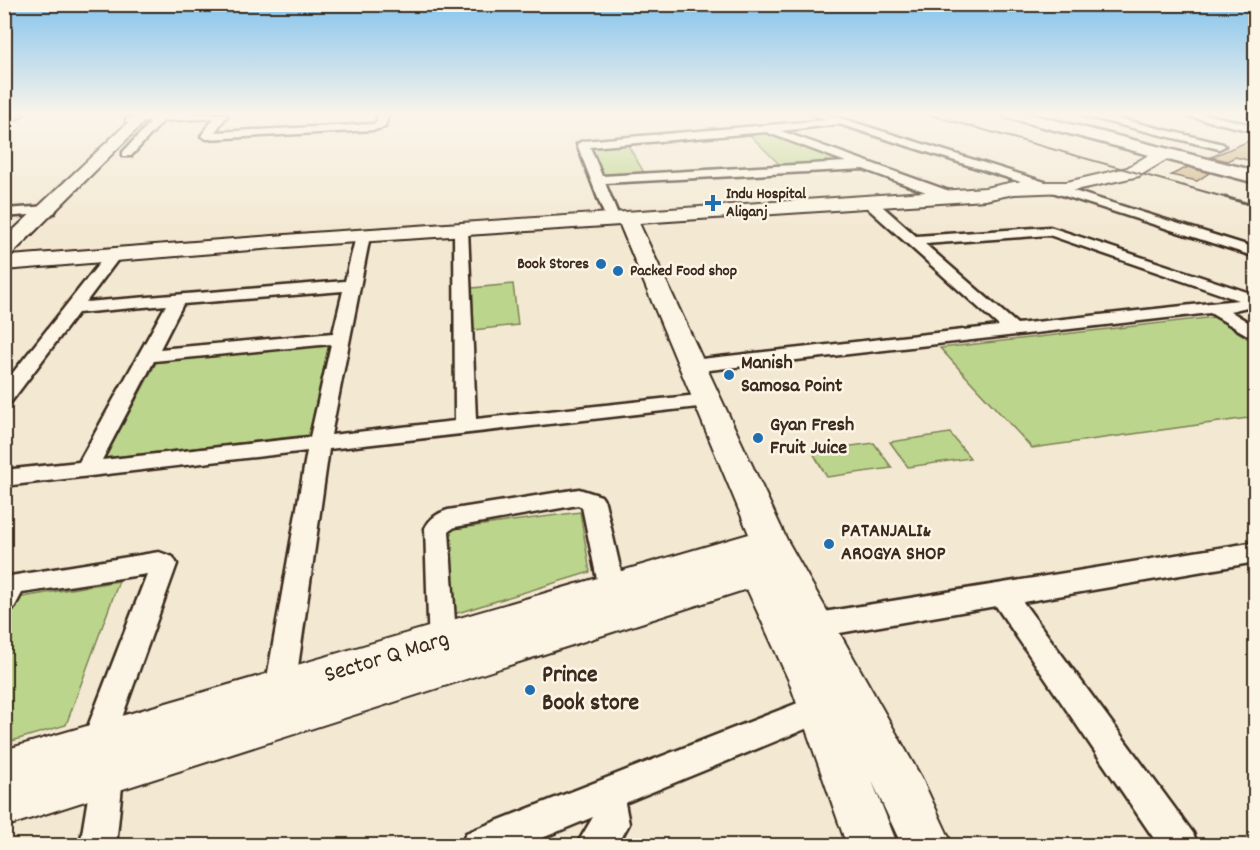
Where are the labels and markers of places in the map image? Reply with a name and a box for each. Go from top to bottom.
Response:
place label: Indu Hospital Aliganj [726,183,806,224]
marker: Indu Hospital Aliganj [704,194,722,212]
place label: Book Stores [517,253,589,276]
marker: Book Stores [594,257,608,271]
place label: Packed Food shop [630,260,737,283]
marker: Packed Food shop [611,264,625,278]
place label: Manish Samosa Point [741,350,843,401]
marker: Manish Samosa Point [722,368,736,382]
place label: Gyan Fresh Fruit Juice [770,412,854,463]
marker: Gyan Fresh Fruit Juice [751,431,765,445]
place label: PATANJALI& AROGYA SHOP [841,518,946,569]
marker: PATANJALI& AROGYA SHOP [822,537,836,551]
place label: Prince Book store [542,659,640,721]
marker: Prince Book store [523,683,537,697]

